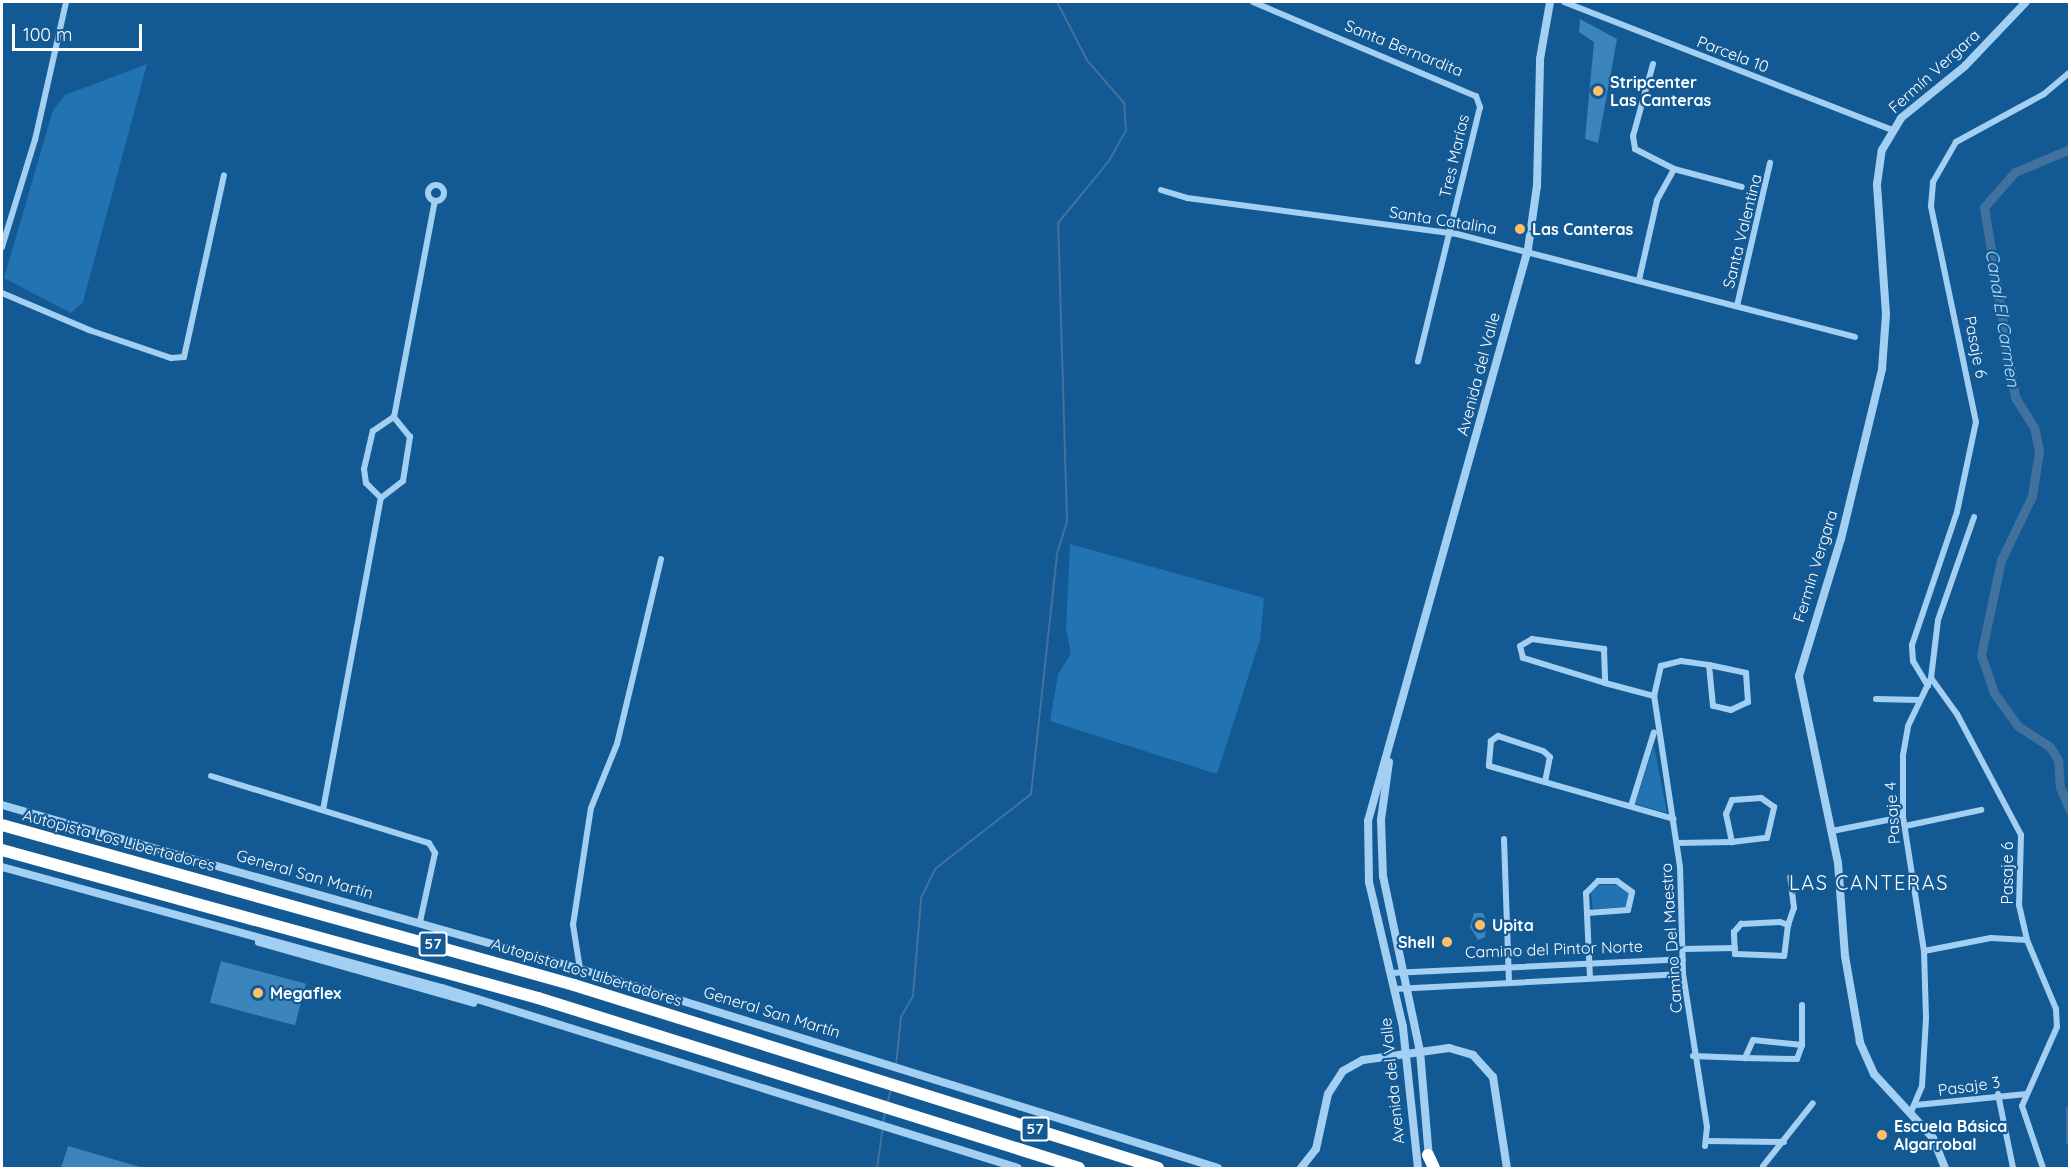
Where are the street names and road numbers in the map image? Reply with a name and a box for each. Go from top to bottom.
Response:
street label: Santa Bernardita [1342,15,1466,81]
street label: Fermín Vergara [1884,25,1984,117]
street label: Parcela 10 [1694,32,1772,76]
street label: Tres Marías [1435,112,1473,200]
street label: Santa Valentina [1719,172,1765,290]
street label: Santa Catalina [1388,202,1498,238]
street label: Avenida del Valle [1452,310,1504,438]
street label: Pasaje 6 [1961,314,1991,380]
street label: Fermín Vergara [1789,508,1841,624]
street label: Pasaje 4 [1880,781,1904,845]
street label: Autopista Los Libertadores [21,805,217,875]
street label: Pasaje 6 [1997,842,2017,904]
street label: General San Martín [234,845,376,903]
street label: Camino Del Maestro [1656,862,1686,1014]
road number: 57 [418,932,448,956]
street label: Autopista Los Libertadores [489,934,685,1010]
street label: Camino del Pintor Norte [1465,936,1643,962]
street label: General San Martín [701,982,843,1042]
street label: Avenida del Valle [1376,1017,1408,1145]
street label: Pasaje 3 [1937,1072,2001,1100]
road number: 57 [1020,1117,1050,1141]

